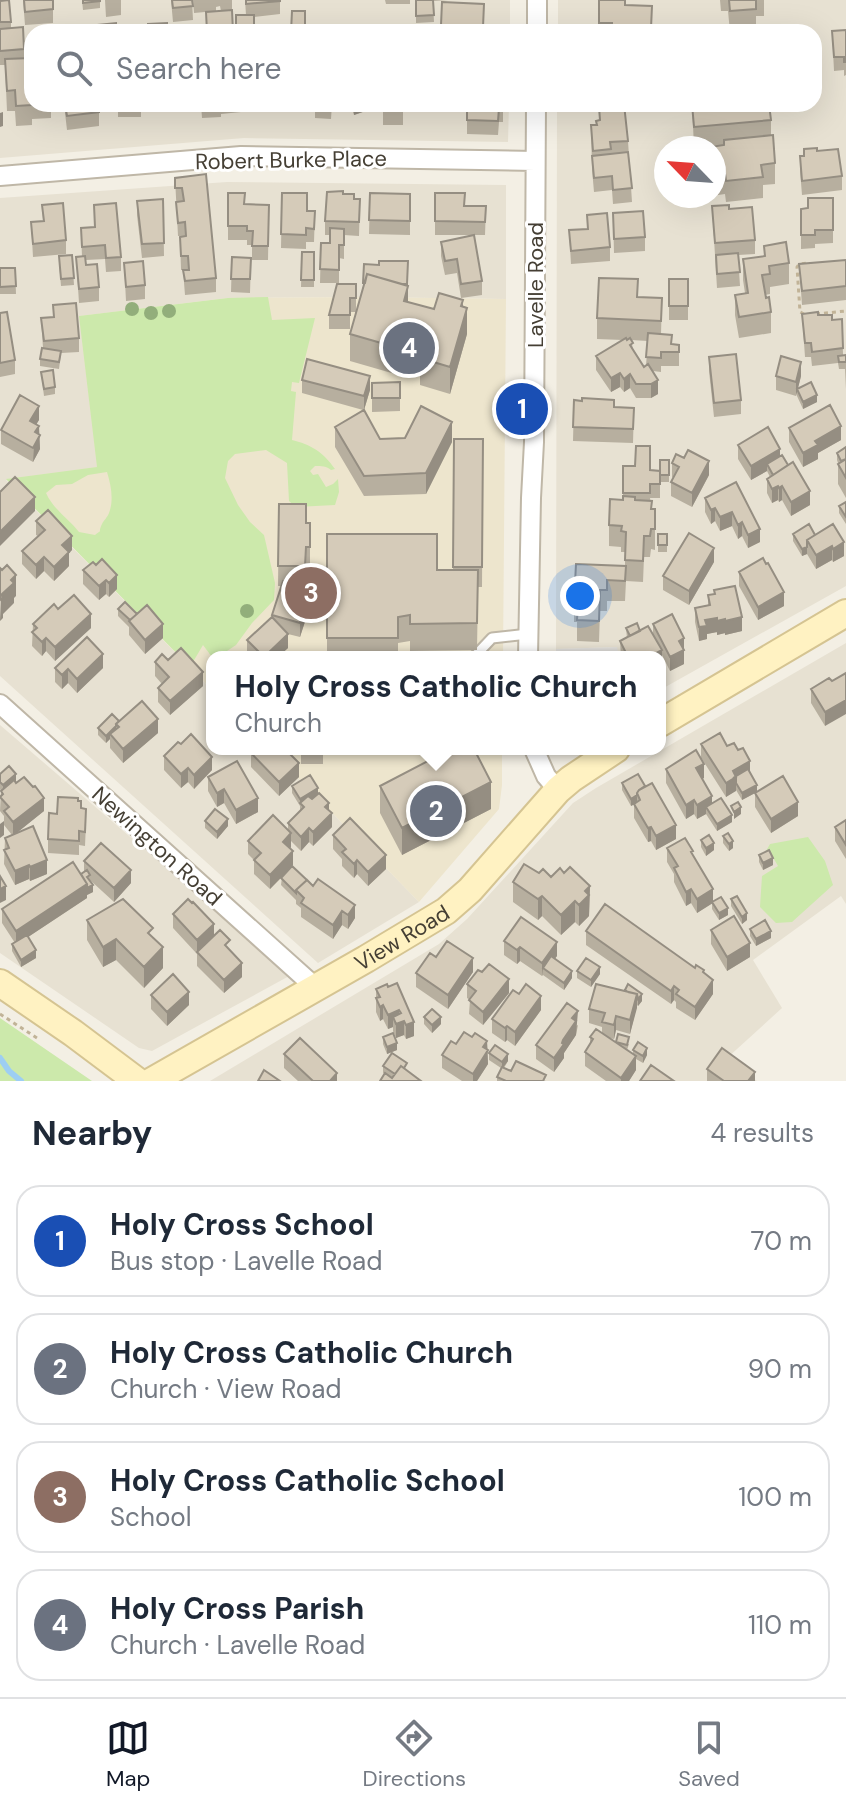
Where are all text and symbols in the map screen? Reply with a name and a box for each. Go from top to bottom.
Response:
search box [24,24,822,112]
icon: search [52,46,96,90]
text: Search here [116,49,282,88]
north arrow [654,136,726,208]
street label: Robert Burke Place [195,144,387,176]
street label: Lavelle Road [521,222,550,348]
pin: 4 [383,318,435,378]
pin: 1 [496,379,548,439]
pin: 3 [285,563,337,623]
your location [560,576,600,616]
popup [206,651,666,755]
text: Holy Cross Catholic Church [234,667,638,706]
text: Church [234,706,322,740]
street label: Newington Road [86,780,228,912]
pin: 2 [410,781,462,841]
street label: View Road [349,898,455,977]
text: Nearby [32,1111,152,1156]
text: 4 results [710,1116,814,1150]
text: Holy Cross School [110,1205,374,1244]
text: 1 [55,1224,65,1258]
text: 70 m [751,1224,812,1258]
text: Bus stop · Lavelle Road [110,1244,383,1278]
text: Holy Cross Catholic Church [110,1333,513,1372]
text: 2 [52,1352,68,1386]
text: 90 m [748,1352,812,1386]
text: Church · View Road [110,1372,342,1406]
text: Holy Cross Catholic School [110,1461,505,1500]
text: 3 [52,1480,68,1514]
text: 100 m [738,1480,812,1514]
text: School [110,1500,192,1534]
text: Holy Cross Parish [110,1589,364,1628]
text: 4 [52,1608,68,1642]
text: 110 m [748,1608,812,1642]
text: Church · Lavelle Road [110,1628,365,1662]
tab: Map [106,1716,150,1793]
tab: Directions [363,1716,466,1793]
tab: Saved [678,1716,740,1793]

